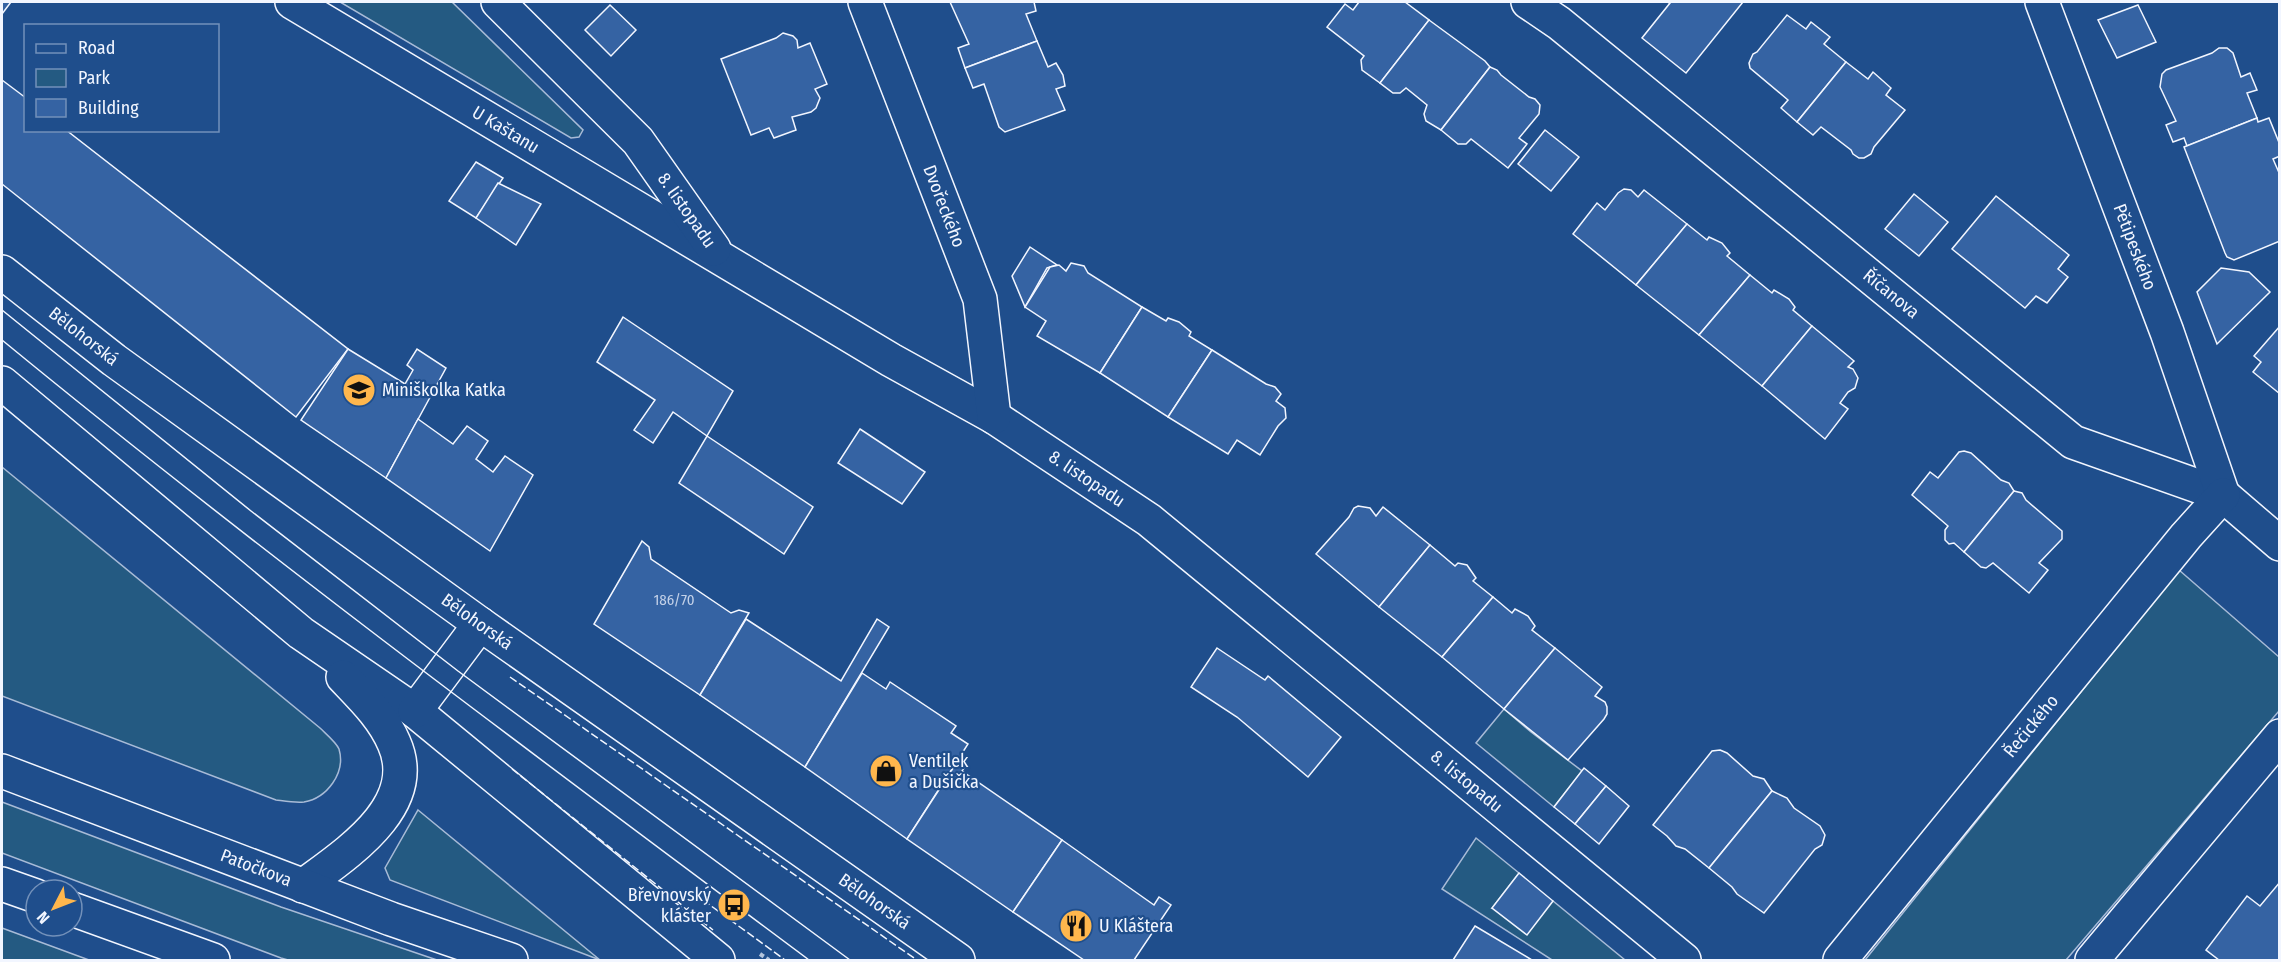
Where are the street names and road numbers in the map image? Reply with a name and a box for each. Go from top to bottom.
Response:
street label: U Kaštanu [468,101,543,158]
street label: Dvořeckého [918,162,970,250]
street label: 8. listopadu [653,169,721,252]
street label: Pětipeského [2108,201,2161,293]
street label: Říčanova [1859,264,1924,323]
street label: Bělohorská [45,302,123,371]
street label: 8. listopadu [1045,446,1129,512]
street label: Bělohorská [437,589,517,655]
street label: Řečického [1999,690,2063,762]
street label: 8. listopadu [1426,745,1507,817]
street label: Patočkova [218,844,295,891]
street label: Bělohorská [834,869,915,934]

